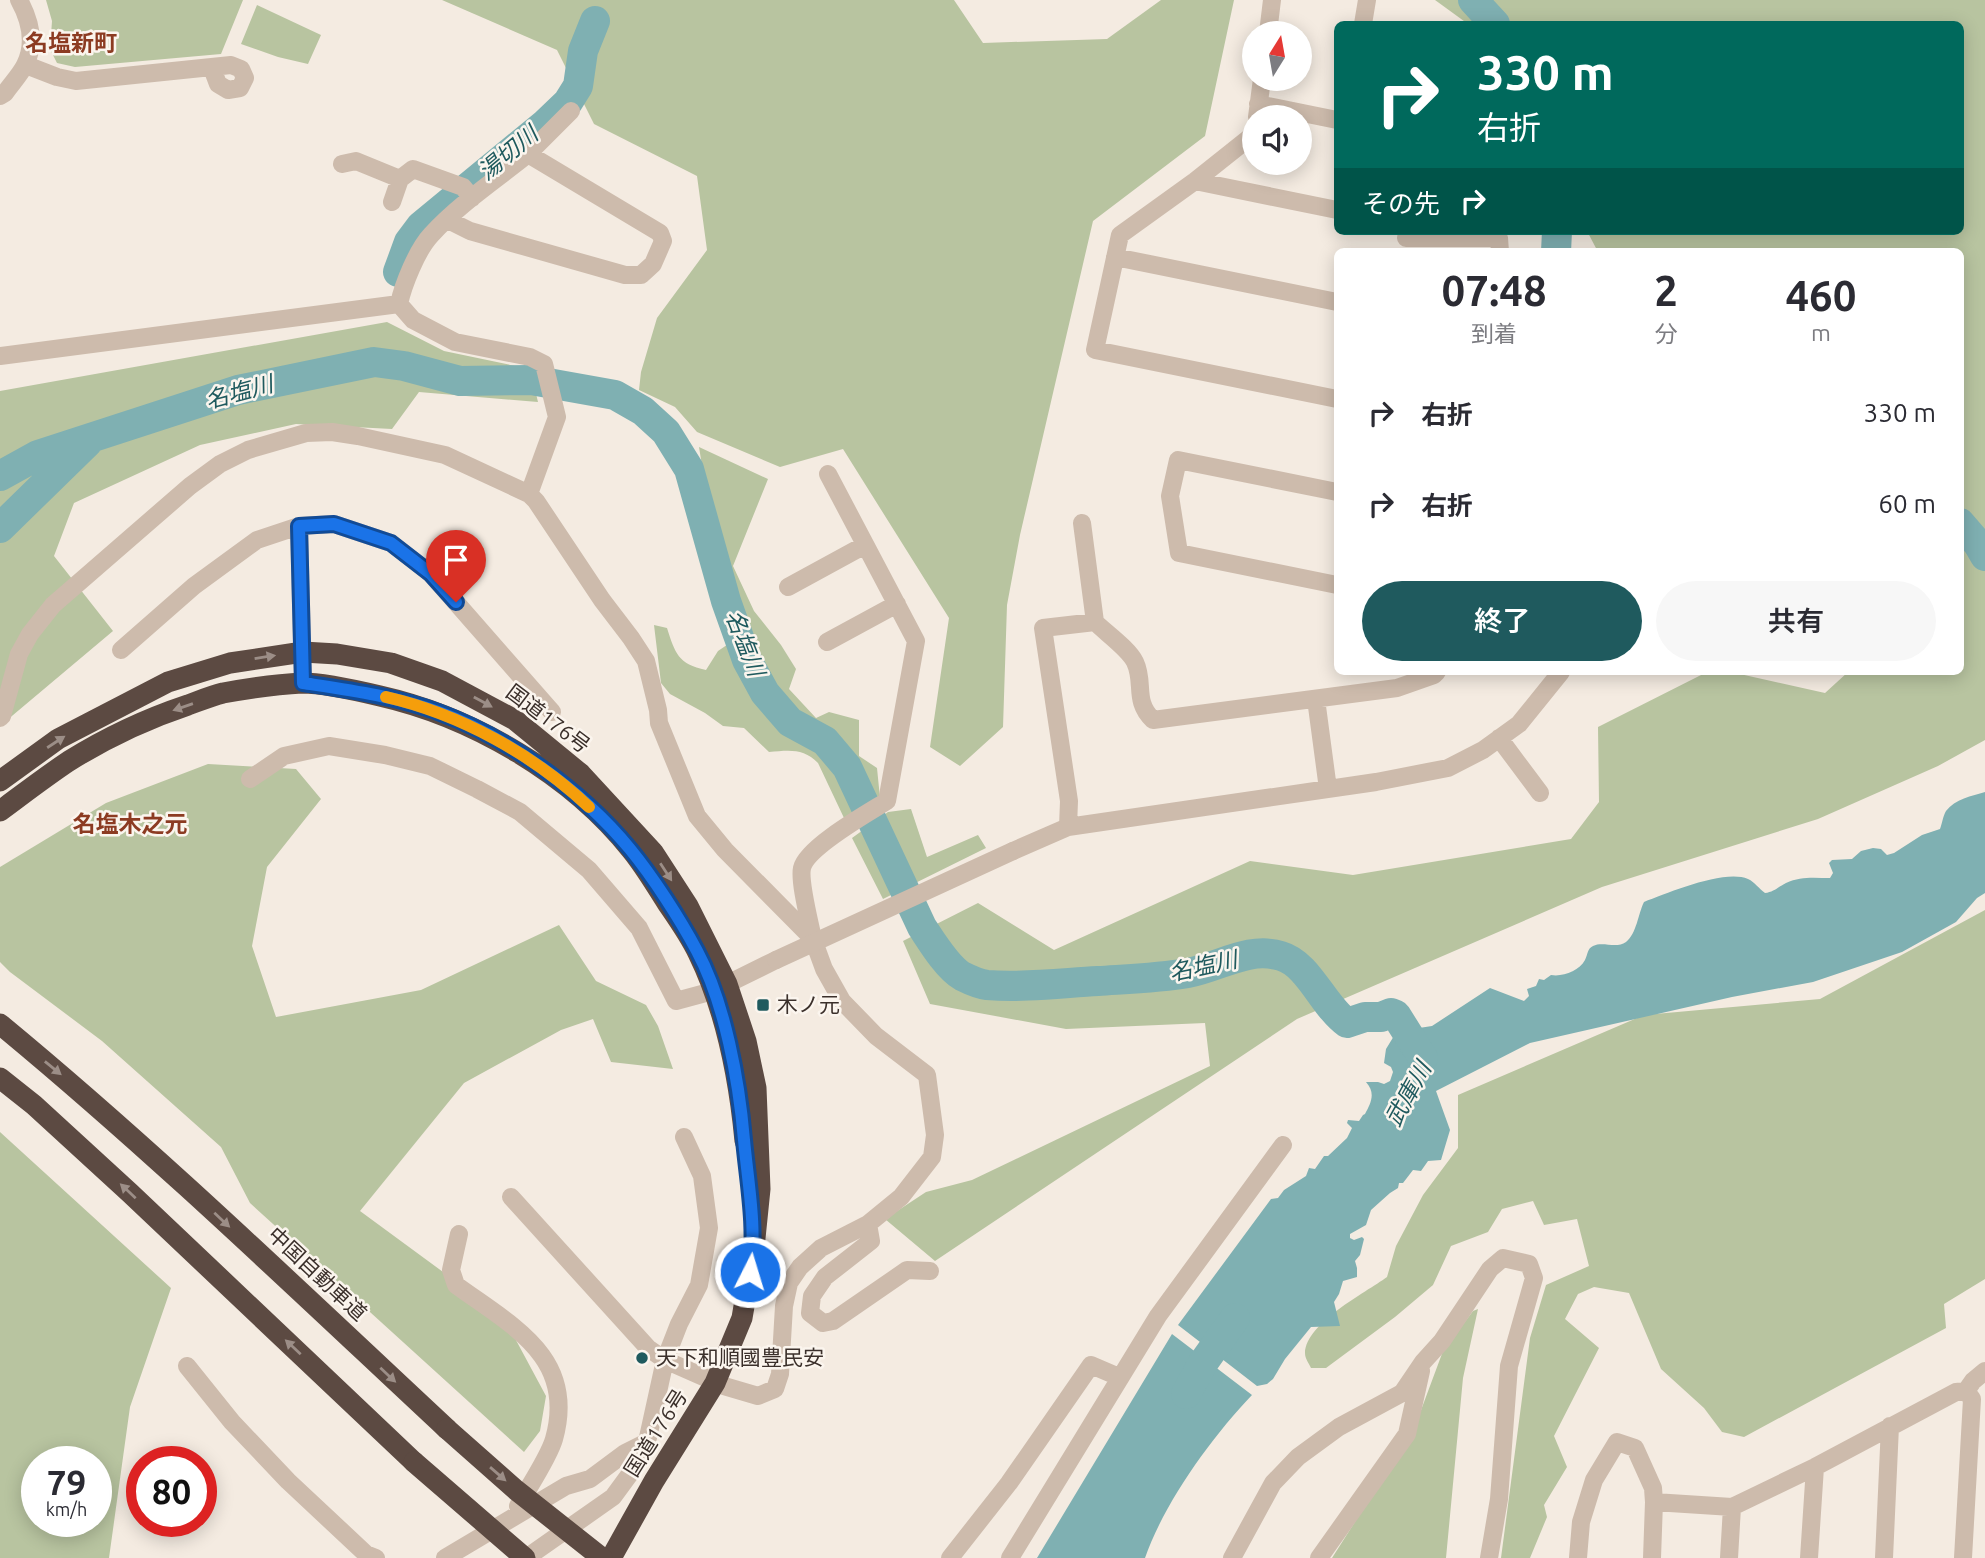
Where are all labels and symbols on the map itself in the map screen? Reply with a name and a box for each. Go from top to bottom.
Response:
north arrow [1242,21,1312,91]
district label: 名塩新町 [25,30,117,55]
water label: 湯切川 [473,119,544,184]
water label: 名塩川 [202,370,278,413]
pin [426,530,486,602]
water label: 名塩川 [721,606,771,682]
one-way arrow [254,652,276,663]
street label: 国道176号 [502,679,595,757]
one-way arrow [473,696,493,708]
one-way arrow [172,702,193,713]
one-way arrow [46,735,65,748]
district label: 名塩木之元 [73,811,188,836]
one-way arrow [660,862,673,882]
water label: 名塩川 [1167,945,1242,985]
place label: 木ノ元 [777,992,840,1016]
marker: 木ノ元 [755,997,771,1013]
water label: 武庫川 [1380,1055,1437,1130]
one-way arrow [43,1060,61,1075]
one-way arrow [119,1183,137,1199]
one-way arrow [213,1211,230,1227]
street label: 中国自動車道 [263,1222,372,1325]
position arrow [713,1235,787,1309]
one-way arrow [285,1340,302,1356]
place label: 天下和順國豊民安 [656,1345,824,1369]
marker: 天下和順國豊民安 [634,1350,650,1366]
one-way arrow [379,1366,396,1382]
street label: 国道176号 [619,1384,691,1481]
speed limit sign: 80 [126,1446,217,1537]
one-way arrow [490,1466,507,1481]

